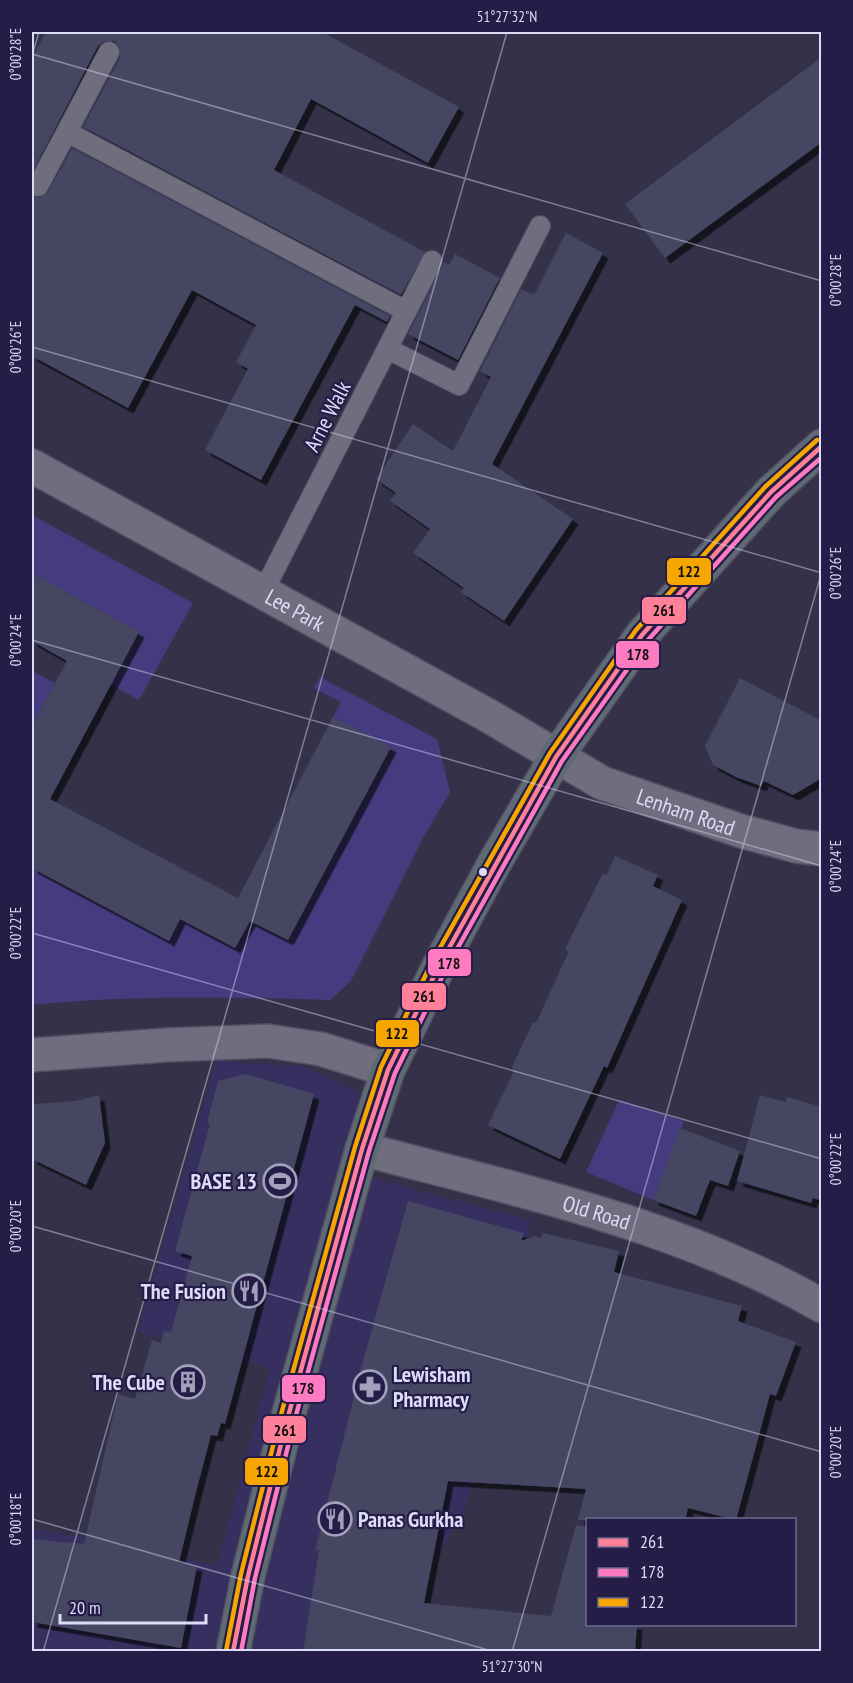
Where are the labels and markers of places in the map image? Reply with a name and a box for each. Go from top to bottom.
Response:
unlabelled marker [477,866,489,878]
sports icon: BASE 13 [262,1163,298,1199]
place label: BASE 13 [191,1167,257,1195]
restaurant icon: The Fusion [231,1273,267,1309]
place label: The Fusion [140,1277,226,1305]
place label: Lewisham Pharmacy [393,1360,470,1413]
building icon: The Cube [170,1364,206,1400]
place label: The Cube [92,1368,165,1396]
pharmacy icon: Lewisham Pharmacy [352,1369,388,1405]
restaurant icon: Panas Gurkha [317,1501,353,1537]
place label: Panas Gurkha [358,1505,463,1533]

